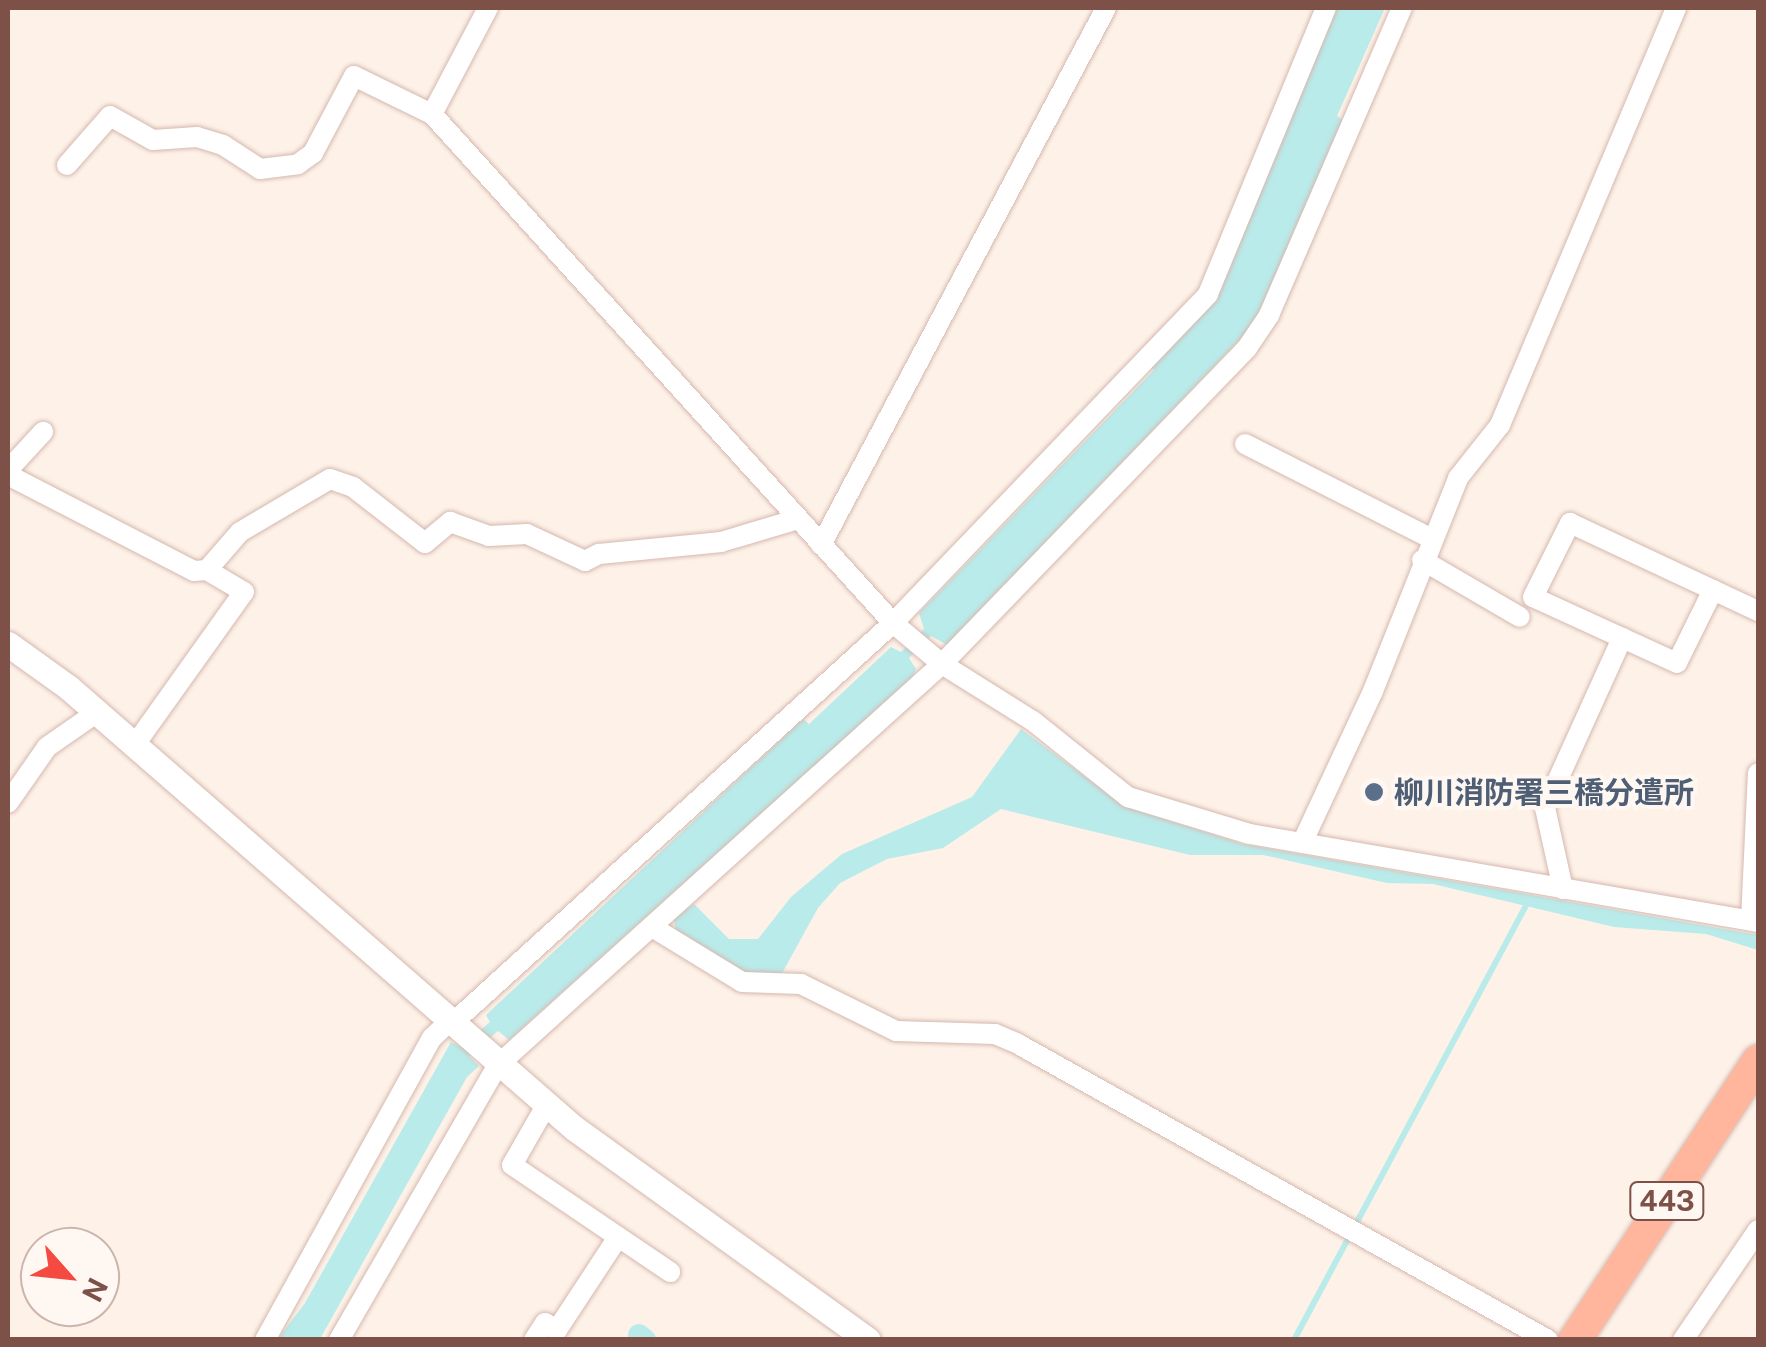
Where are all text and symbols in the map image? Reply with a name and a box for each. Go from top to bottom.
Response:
place label: 柳川消防署三橋分遣所 [1394,774,1694,810]
marker: 柳川消防署三橋分遣所 [1363,781,1385,803]
road number: 443 [1627,1178,1707,1224]
north arrow [20,1227,120,1327]
text: N [76,1273,115,1307]

